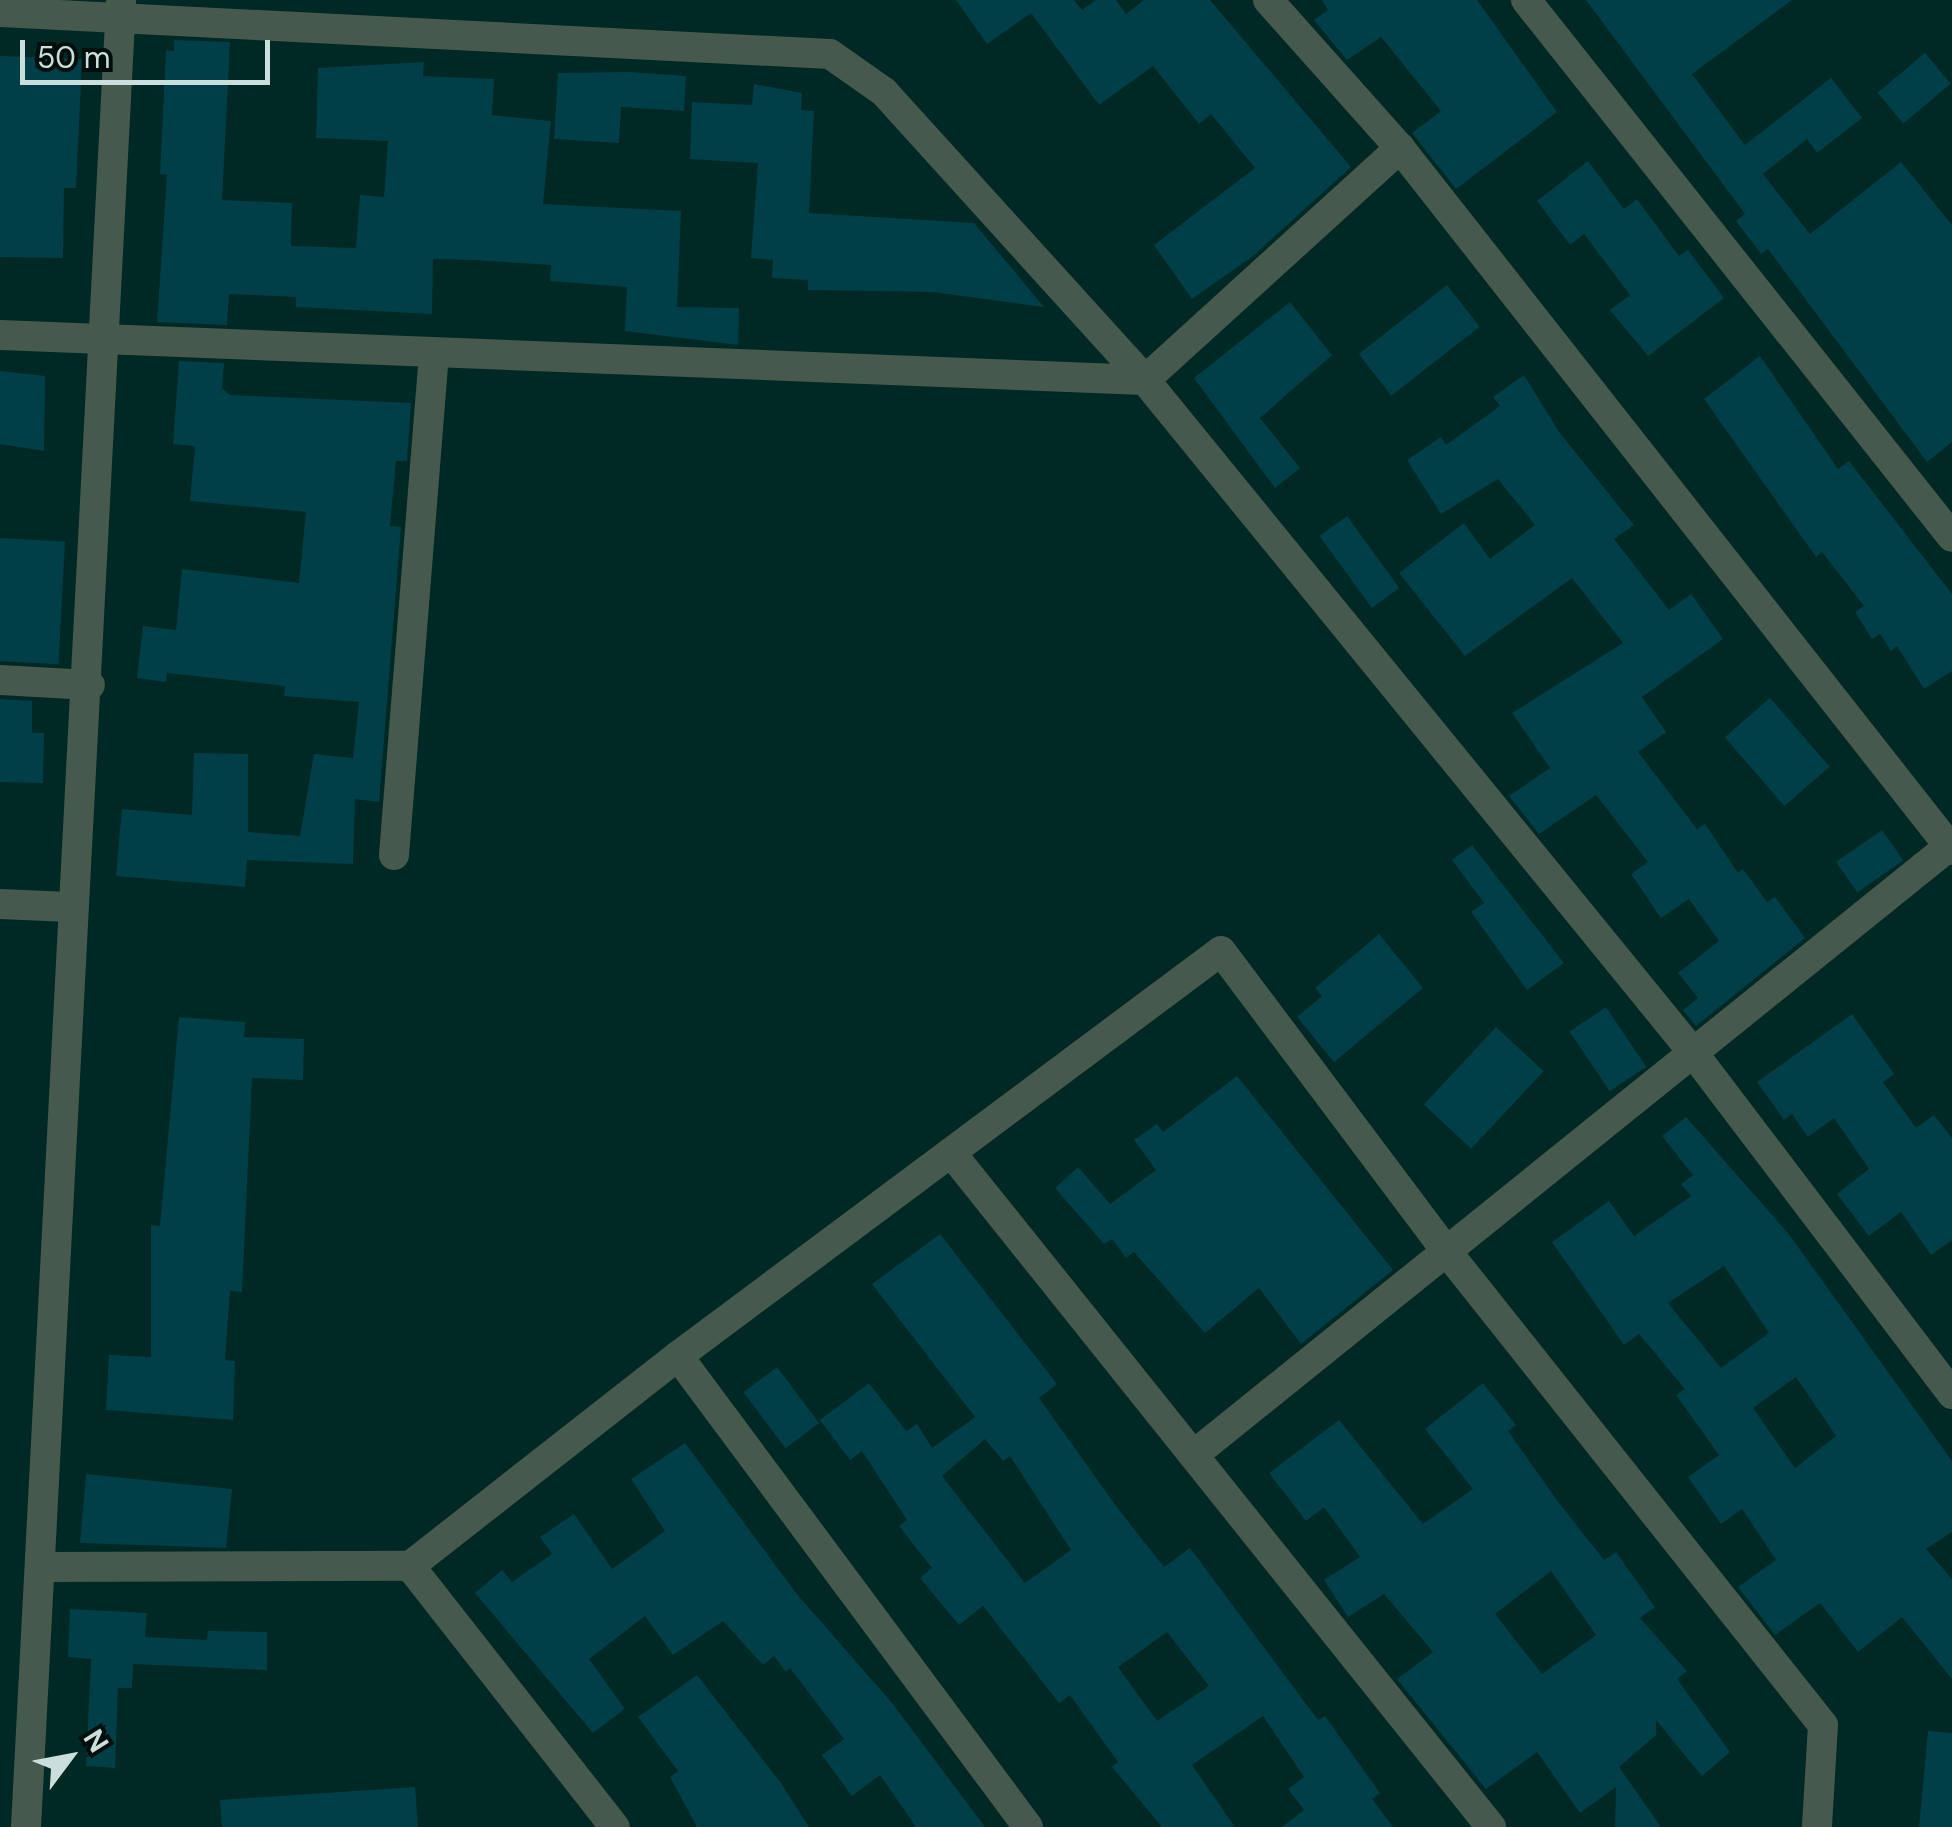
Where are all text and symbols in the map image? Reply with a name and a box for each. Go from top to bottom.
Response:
scale bar [25,20,275,82]
text: 50 m [37,38,111,77]
north arrow [20,1707,120,1807]
text: N [75,1722,117,1759]

